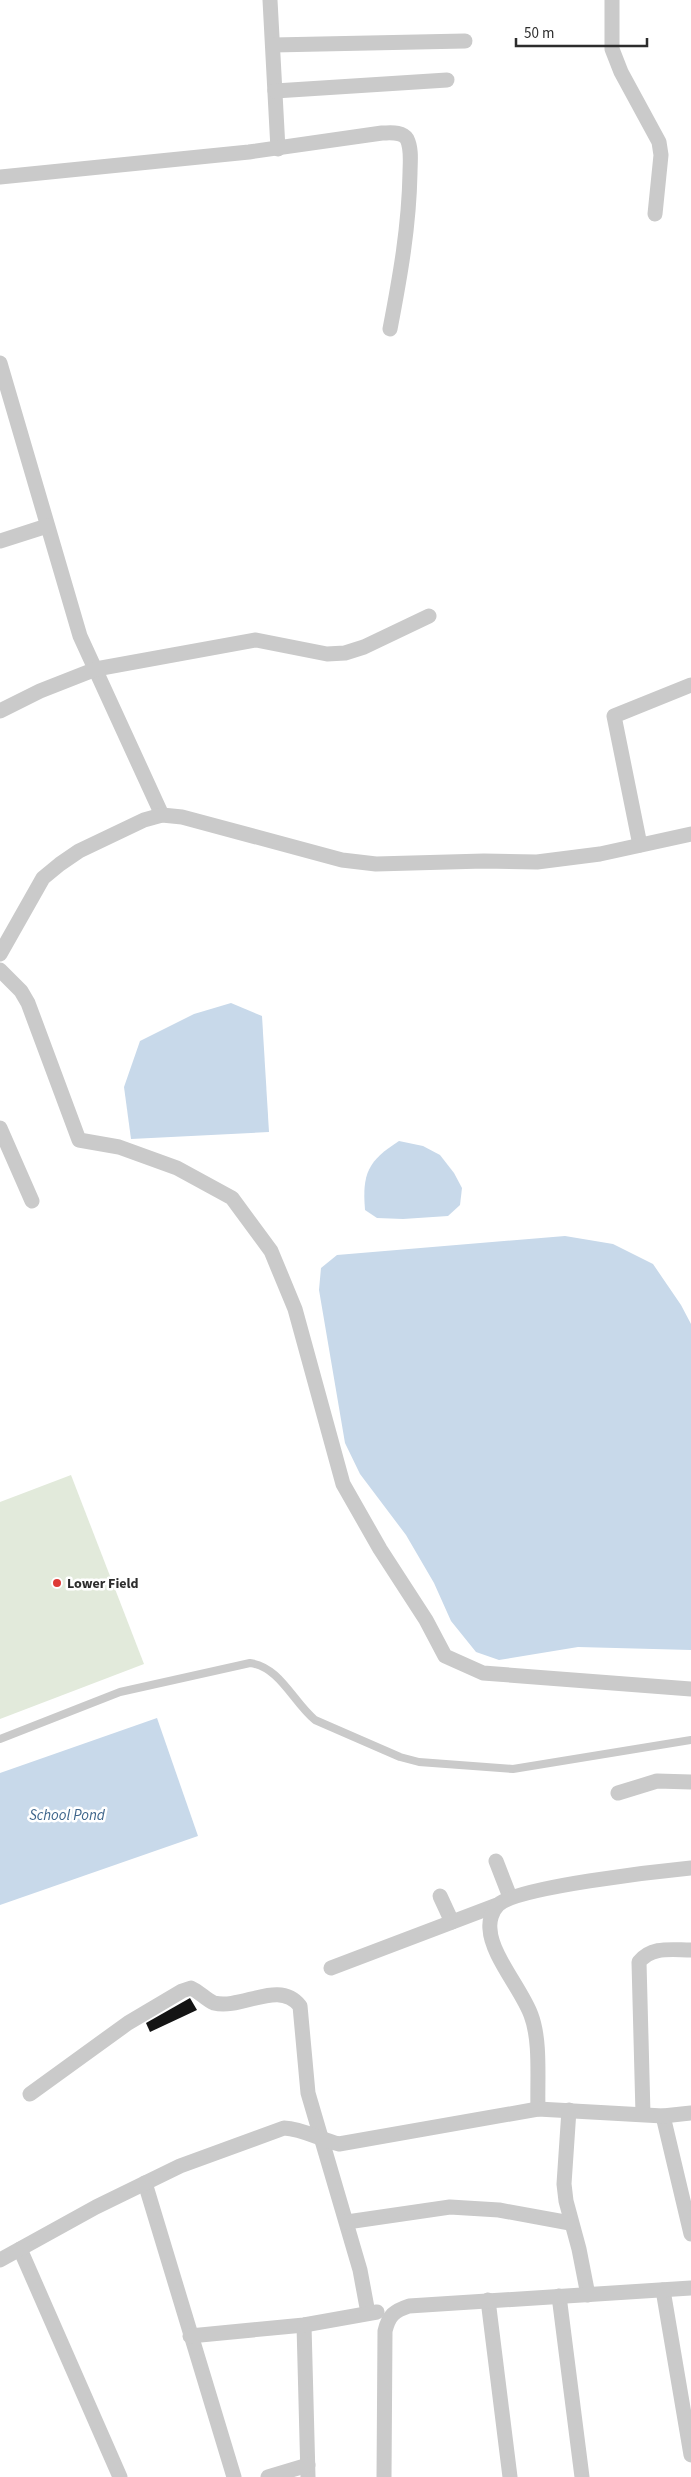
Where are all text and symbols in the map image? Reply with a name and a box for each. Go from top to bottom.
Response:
scale bar [516,15,647,47]
text: 50 m [524,23,554,44]
place label: Lower Field [67,1574,139,1594]
marker: Lower Field [51,1577,63,1589]
water label: School Pond [29,1805,106,1826]

